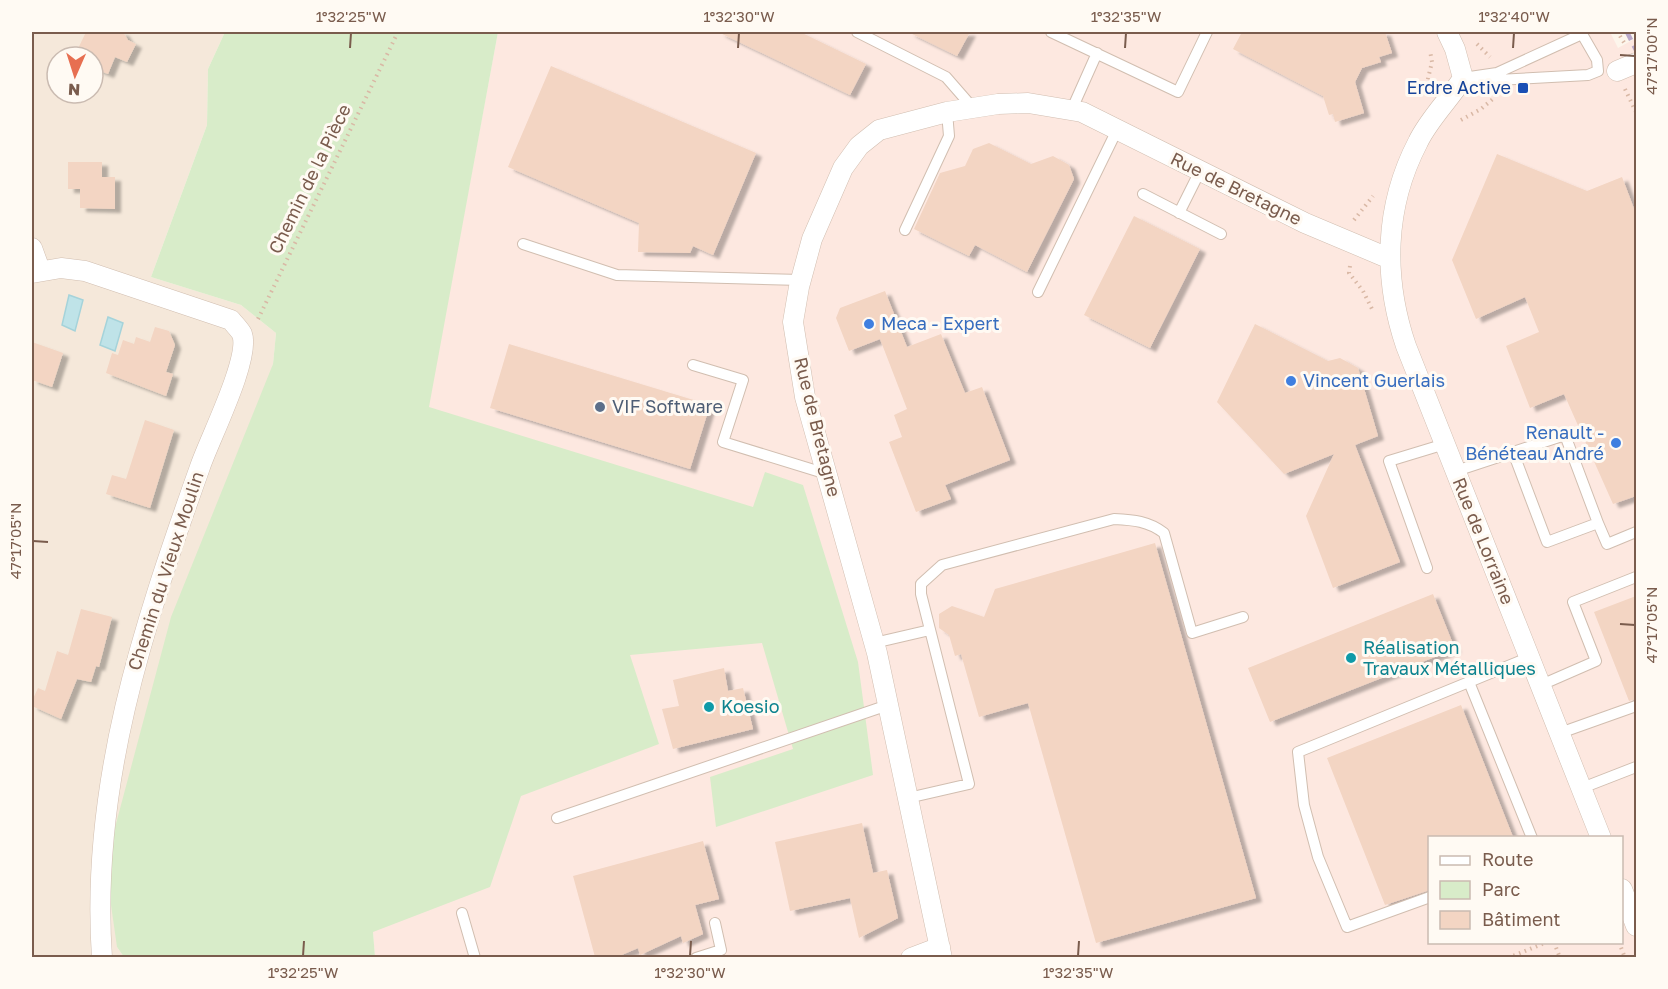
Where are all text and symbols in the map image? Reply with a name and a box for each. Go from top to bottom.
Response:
text: 1°32'25"W [316,7,386,25]
text: 1°32'30"W [703,7,775,25]
text: 1°32'35"W [1091,7,1161,25]
text: 1°32'40"W [1478,7,1550,25]
text: 47°17'00"N [1642,17,1660,95]
north arrow [45,45,105,105]
place label: Erdre Active [1406,76,1511,98]
text: N [68,80,81,100]
marker: Erdre Active [1516,81,1530,95]
street label: Chemin de la Pièce [263,100,355,257]
street label: Rue de Bretagne [1167,147,1306,229]
place label: Meca - Expert [881,312,1000,334]
marker: Meca - Expert [862,317,876,331]
street label: Rue de Bretagne [790,355,846,499]
place label: Vincent Guerlais [1303,369,1445,391]
marker: Vincent Guerlais [1284,374,1298,388]
place label: VIF Software [612,395,723,417]
marker: VIF Software [593,400,607,414]
place label: Renault - Bénéteau André [1465,421,1604,464]
marker: Renault - Bénéteau André [1609,436,1623,450]
street label: Chemin du Vieux Moulin [122,468,208,673]
street label: Rue de Lorraine [1448,474,1519,607]
text: 47°17'05"N [6,503,24,579]
text: 47°17'05"N [1642,587,1660,663]
place label: Réalisation Travaux Métalliques [1363,636,1536,679]
marker: Réalisation Travaux Métalliques [1344,651,1358,665]
place label: Koesio [721,695,779,717]
marker: Koesio [702,700,716,714]
legend [1428,836,1623,944]
text: Route [1482,848,1533,870]
text: Parc [1482,878,1521,900]
text: Bâtiment [1482,908,1561,930]
text: 1°32'25"W [268,963,338,981]
text: 1°32'30"W [654,963,726,981]
text: 1°32'35"W [1043,963,1113,981]

